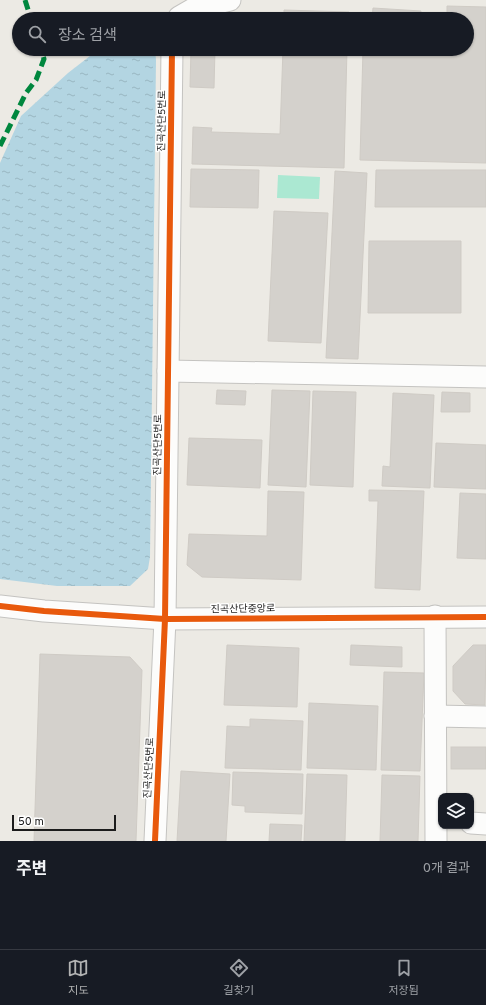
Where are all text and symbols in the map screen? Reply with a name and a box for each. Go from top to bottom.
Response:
search box [12,12,474,56]
icon: search [26,23,48,45]
text: 장소 검색 [58,27,117,46]
street label: 진곡산단5번로 [155,90,170,152]
street label: 진곡산단5번로 [151,414,166,476]
street label: 진곡산단중앙로 [211,602,275,617]
street label: 진곡산단5번로 [141,737,158,799]
map controls [438,793,474,829]
button: layers [438,793,474,829]
scale bar [12,813,116,832]
text: 50 m [18,815,44,829]
text: 주변 [16,859,47,881]
text: 0개 결과 [423,861,470,877]
tab: 지도 [67,957,89,998]
tab: 길찾기 [224,957,254,998]
tab: 저장됨 [388,957,419,998]

